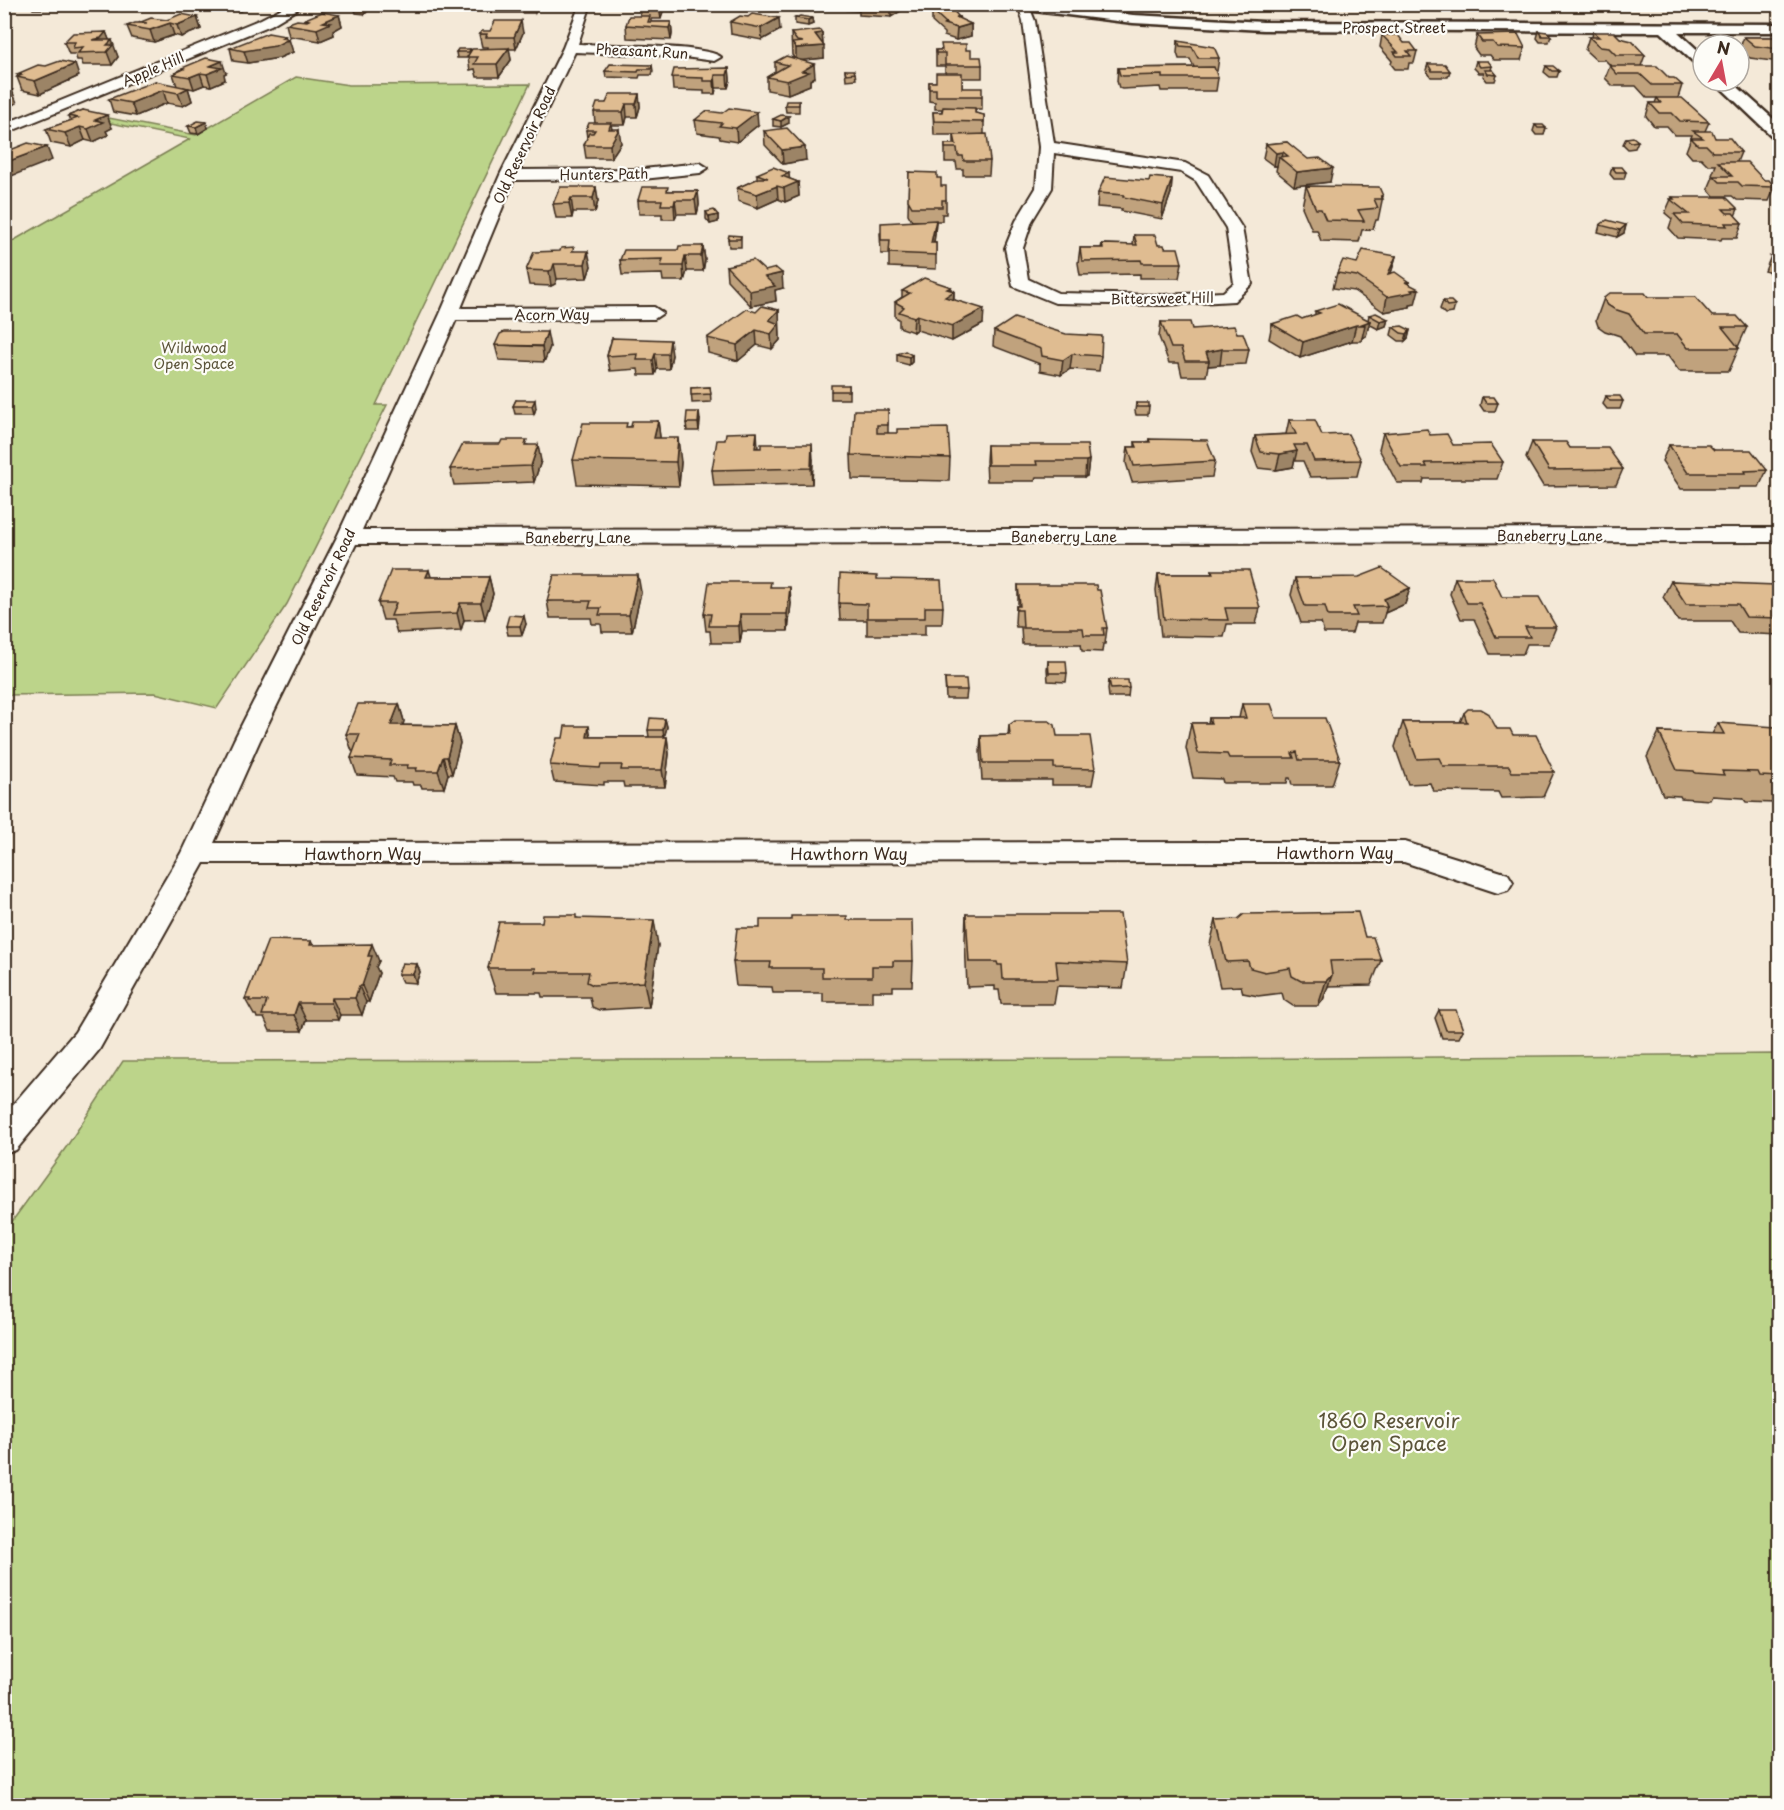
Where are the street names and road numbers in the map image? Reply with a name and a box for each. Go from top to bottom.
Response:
street label: Prospect Street [1342,17,1446,38]
street label: Pheasant Run [595,38,689,64]
street label: Apple Hill [119,47,187,91]
street label: Old Reservoir Road [487,83,561,207]
street label: Hunters Path [560,163,648,185]
street label: Bittersweet Hill [1110,287,1214,309]
street label: Acorn Way [514,304,590,325]
street label: Old Reservoir Road [286,525,360,649]
street label: Baneberry Lane [1497,525,1603,546]
street label: Baneberry Lane [1011,526,1117,547]
street label: Baneberry Lane [525,527,631,548]
street label: Hawthorn Way [1276,840,1394,864]
street label: Hawthorn Way [304,841,422,865]
street label: Hawthorn Way [790,841,908,865]

